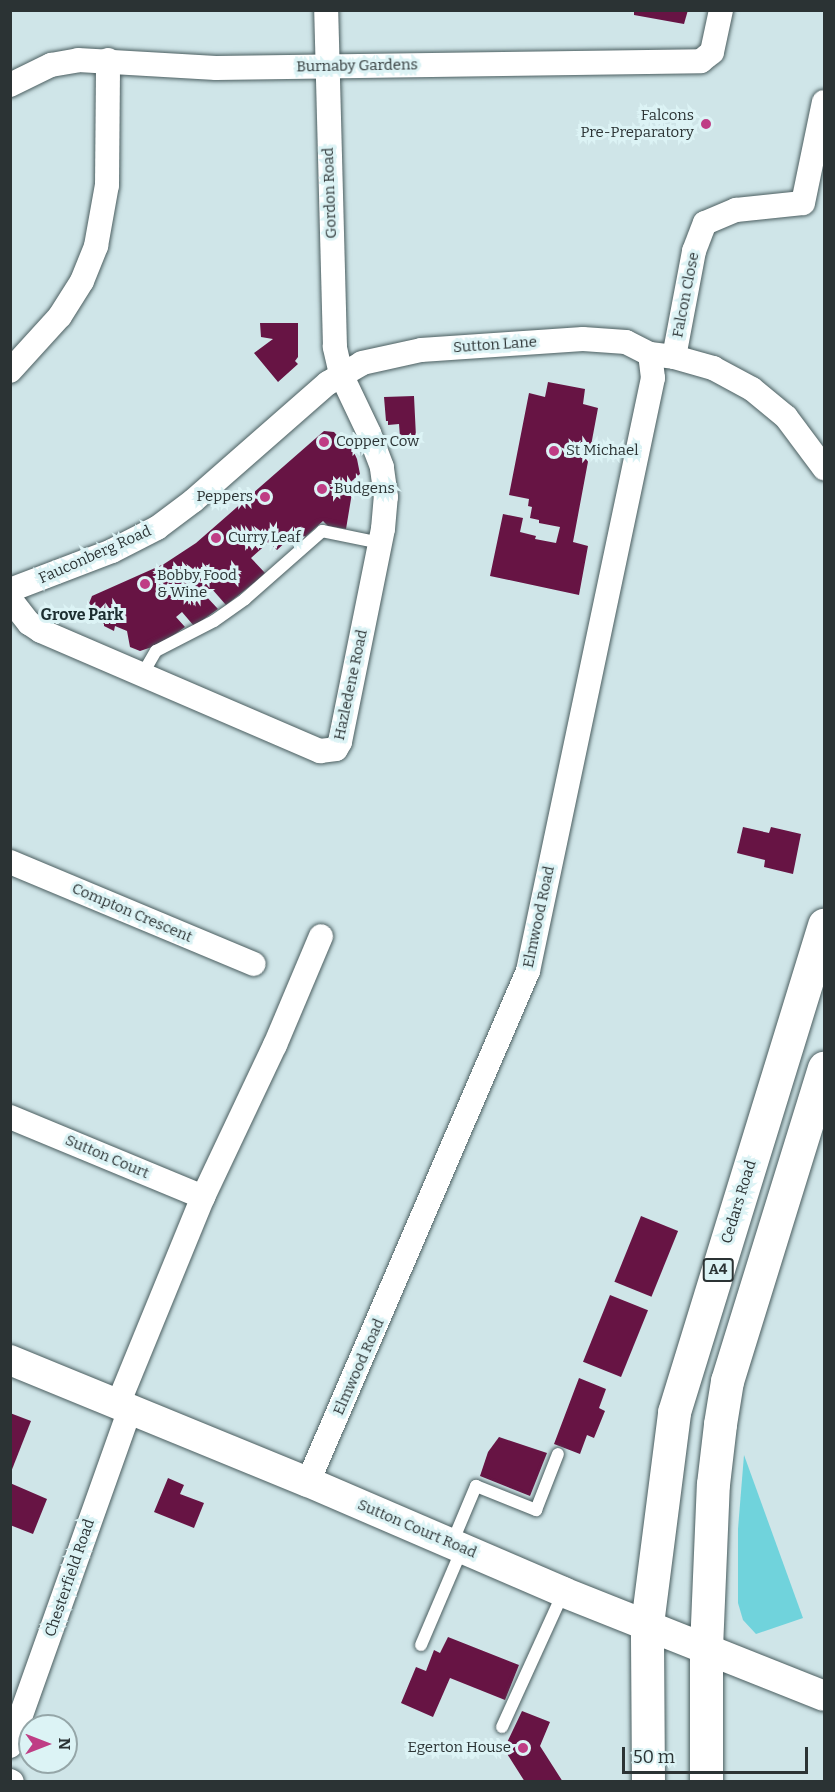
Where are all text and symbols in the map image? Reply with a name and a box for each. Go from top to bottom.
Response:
street label: Burnaby Gardens [296,56,418,76]
place label: Falcons Pre-Preparatory [580,106,694,141]
marker: Falcons Pre-Preparatory [699,117,713,131]
street label: Gordon Road [319,147,341,239]
street label: Falcon Close [669,251,703,339]
street label: Sutton Lane [453,333,537,357]
place label: Copper Cow [336,433,419,451]
marker: Copper Cow [317,435,331,449]
place label: St Michael [566,442,639,460]
marker: St Michael [547,444,561,458]
place label: Budgens [334,480,395,498]
marker: Budgens [315,482,329,496]
place label: Peppers [196,488,253,506]
marker: Peppers [258,490,272,504]
street label: Fauconberg Road [36,522,154,588]
place label: Curry Leaf [228,529,300,547]
marker: Curry Leaf [209,531,223,545]
place label: Bobby Food & Wine [157,566,237,601]
marker: Bobby Food & Wine [138,577,152,591]
district label: Grove Park [40,605,124,625]
street label: Hazledene Road [330,628,372,742]
street label: Elmwood Road [519,864,559,970]
street label: Compton Crescent [69,880,195,946]
street label: Sutton Court [62,1131,152,1183]
street label: Cedars Road [718,1158,760,1246]
road number: A4 [702,1259,734,1281]
street label: Elmwood Road [330,1316,388,1418]
street label: Sutton Court Road [355,1496,479,1562]
street label: Chesterfield Road [41,1517,99,1639]
north arrow [18,1714,78,1774]
scale bar [625,1735,811,1773]
text: N [55,1738,74,1750]
place label: Egerton House [408,1739,511,1757]
marker: Egerton House [516,1741,530,1755]
text: 50 m [633,1746,675,1768]

